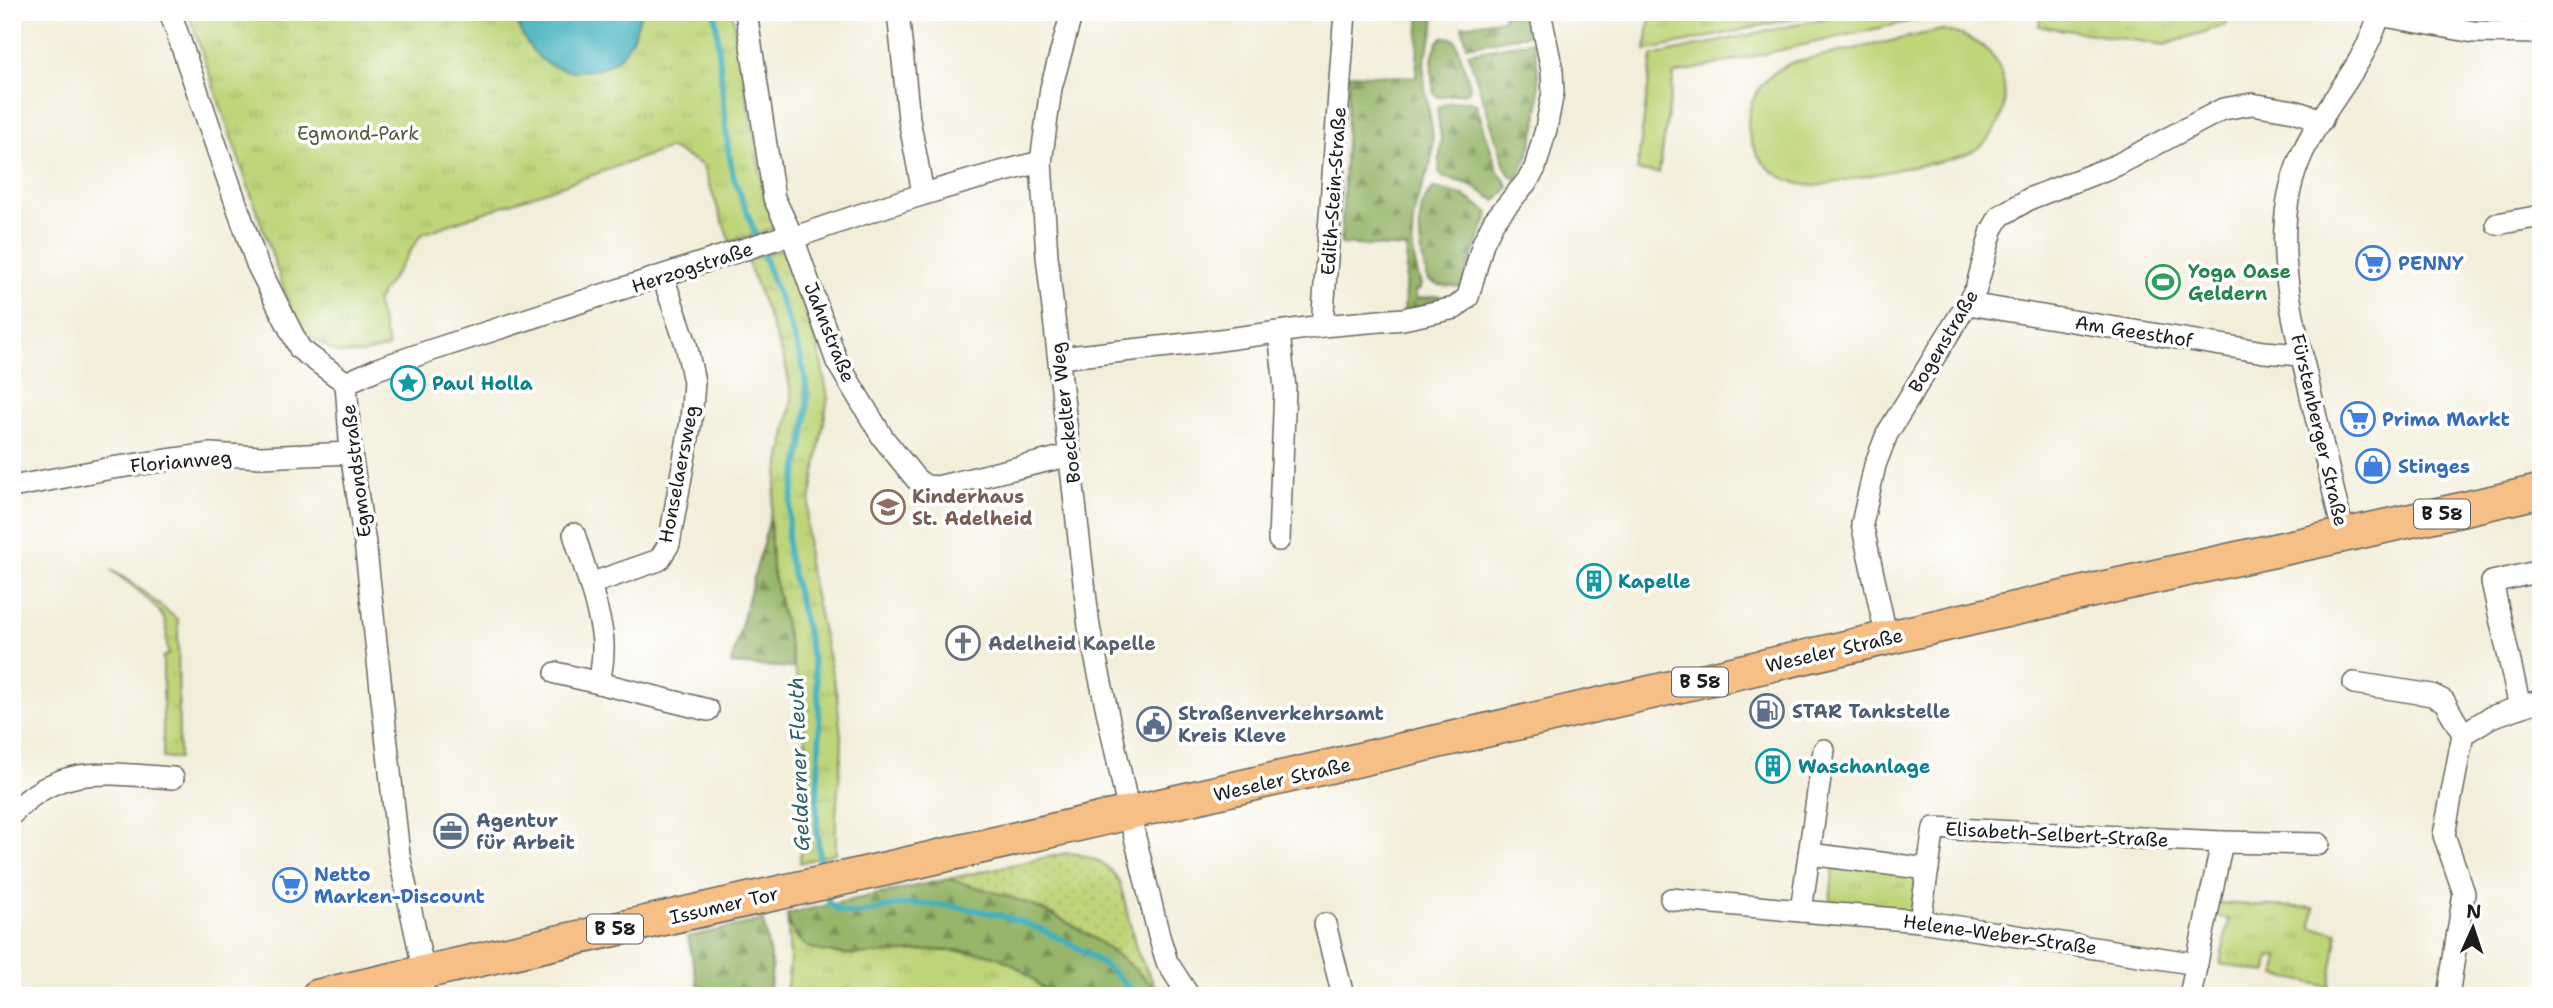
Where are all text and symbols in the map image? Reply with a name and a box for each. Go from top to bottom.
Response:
street label: Edith-Stein-Straße [1315,106,1352,276]
park label: Egmond-Park [297,121,419,146]
street label: Herzogstraße [628,236,756,299]
supermarket icon: PENNY [2354,244,2392,282]
place label: PENNY [2398,251,2464,276]
place label: Yoga Oase Geldern [2188,259,2291,306]
sports icon: Yoga Oase Geldern [2144,263,2182,301]
street label: Jahnstraße [798,278,861,386]
street label: Bogenstraße [1903,285,1984,397]
street label: Am Geesthof [2073,310,2196,353]
street label: Fürstenberger Straße [2285,332,2354,529]
street label: Boeckelter Weg [1044,341,1087,485]
place icon: Paul Holla [389,364,427,402]
place label: Paul Holla [432,371,533,396]
supermarket icon: Prima Markt [2339,400,2377,438]
street label: Egmondstraße [336,403,377,539]
street label: Honselaersweg [653,403,704,545]
place label: Prima Markt [2382,407,2510,432]
street label: Florianweg [129,445,233,478]
shop icon: Stinges [2354,447,2392,485]
place label: Stinges [2398,454,2470,479]
place label: Kinderhaus St. Adelheid [912,484,1033,531]
school or university icon: Kinderhaus St. Adelheid [869,488,907,526]
road number: B 58 [2414,500,2470,528]
building icon: Kapelle [1575,562,1613,600]
place label: Kapelle [1618,569,1691,594]
street label: Weseler Straße [1763,623,1905,678]
church icon: Adelheid Kapelle [944,624,982,662]
place label: Adelheid Kapelle [988,631,1156,656]
road number: B 58 [1672,668,1728,696]
water label: Gelderner Fleuth [782,676,816,852]
fuel station icon: STAR Tankstelle [1748,692,1786,730]
place label: STAR Tankstelle [1792,699,1951,724]
place label: Straßenverkehrsamt Kreis Kleve [1178,701,1384,748]
public building icon: Straßenverkehrsamt Kreis Kleve [1135,705,1173,743]
building icon: Waschanlage [1754,747,1792,785]
street label: Weseler Straße [1211,752,1353,807]
place label: Waschanlage [1798,754,1930,779]
place label: Agentur für Arbeit [476,808,575,855]
office icon: Agentur für Arbeit [432,812,470,850]
street label: Elisabeth-Selbert-Straße [1945,816,2169,853]
place label: Netto Marken-Discount [314,862,485,909]
supermarket icon: Netto Marken-Discount [271,866,309,904]
street label: Issumer Tor [667,881,781,930]
north arrow [2438,892,2508,962]
text: N [2466,899,2482,924]
street label: Helene-Weber-Straße [1901,909,2099,960]
road number: B 58 [587,914,643,944]

